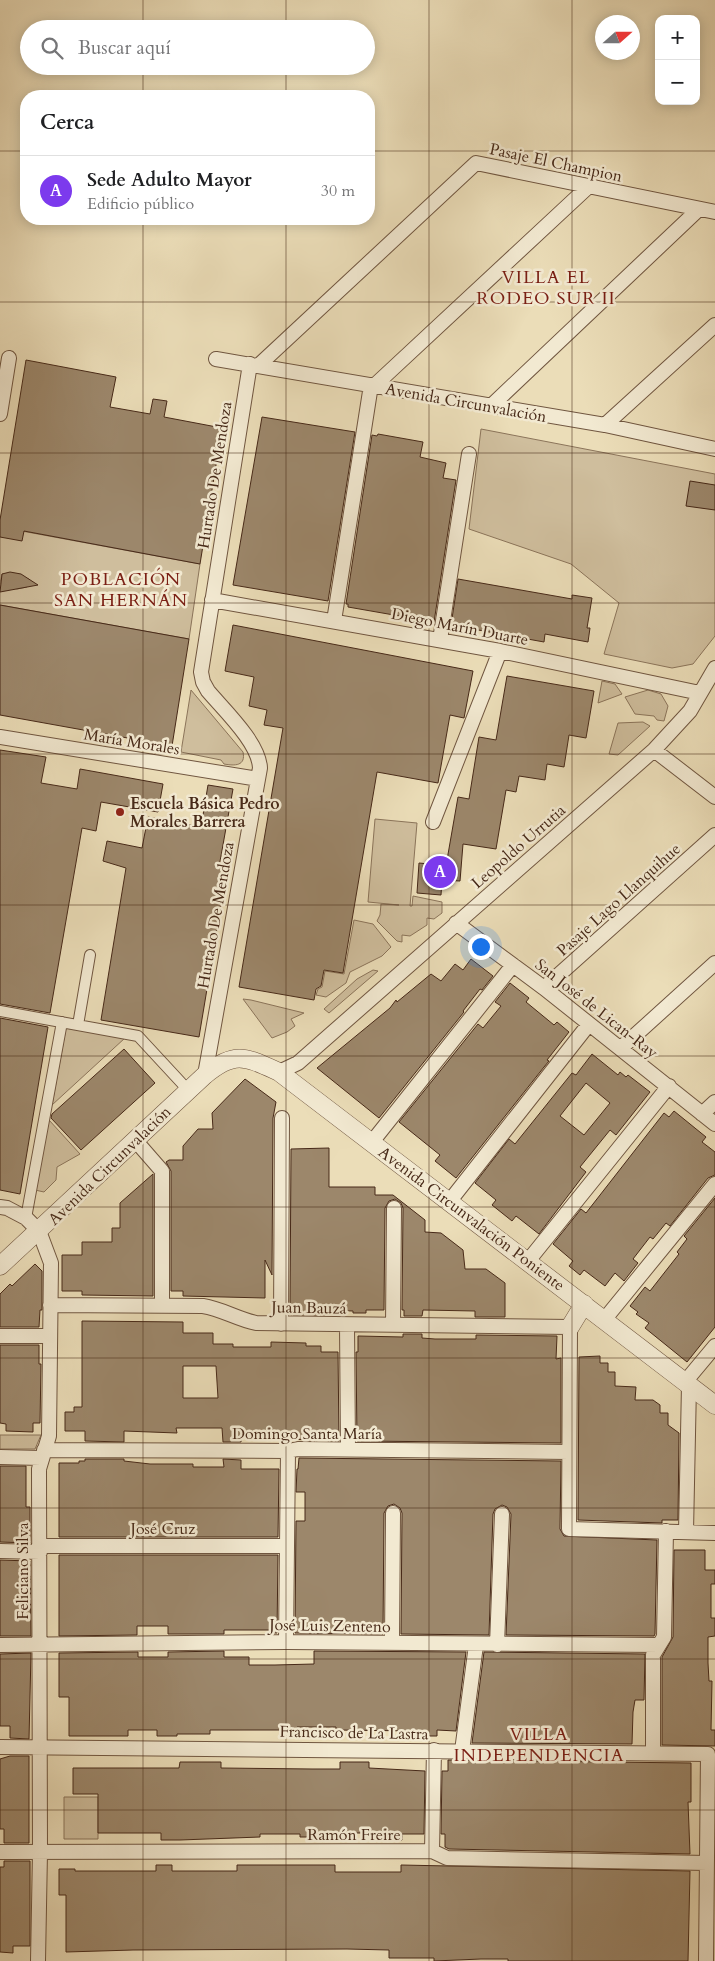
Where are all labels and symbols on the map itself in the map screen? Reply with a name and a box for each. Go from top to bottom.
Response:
north arrow [595,15,640,60]
street label: Pasaje El Champion [487,138,624,188]
district label: VILLA EL RODEO SUR II [476,265,616,311]
street label: Avenida Circunvalación [383,378,548,428]
street label: Hurtado De Mendoza [192,400,237,550]
district label: POBLACIÓN SAN HERNÁN [54,567,188,613]
street label: Diego Marín Duarte [389,603,530,651]
street label: María Morales [82,724,181,760]
place label: Escuela Básica Pedro Morales Barrera [130,793,280,833]
street label: Leopoldo Urrutia [467,800,571,894]
marker: Escuela Básica Pedro Morales Barrera [114,806,126,818]
street label: Pasaje Lago Llanquihue [552,838,685,961]
street label: Hurtado De Mendoza [192,840,240,990]
pin: A [424,853,456,891]
your location [468,934,494,960]
street label: San José de Lican-Ray [530,954,663,1064]
street label: Avenida Circunvalación [43,1101,176,1230]
street label: Avenida Circunvalación Poniente [374,1141,569,1296]
street label: Juan Bauzá [269,1296,347,1320]
street label: Domingo Santa María [232,1423,382,1445]
street label: José Cruz [129,1518,195,1540]
street label: Feliciano Silva [12,1522,34,1620]
street label: José Luis Zenteno [267,1614,391,1638]
street label: Francisco de La Lastra [279,1721,429,1745]
district label: VILLA INDEPENDENCIA [453,1722,625,1768]
street label: Ramón Freire [307,1824,401,1846]

